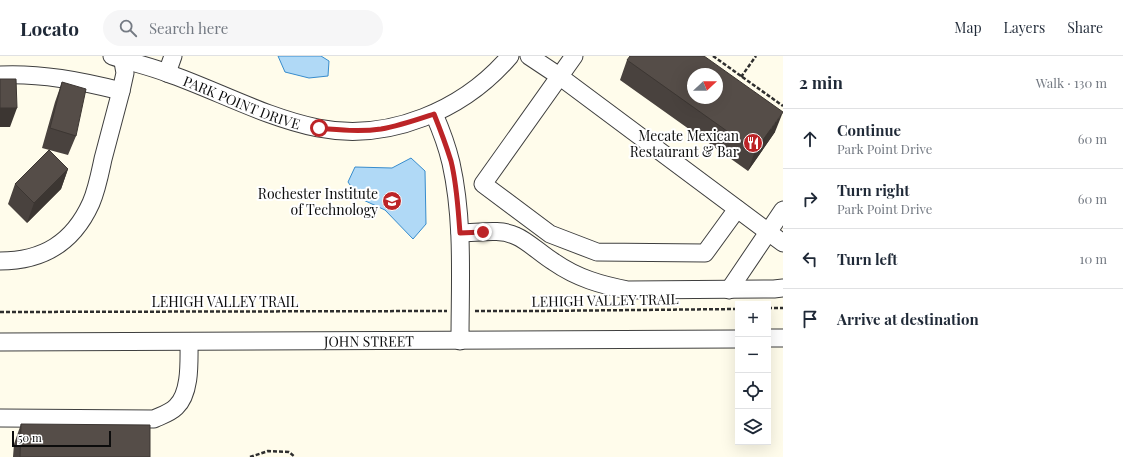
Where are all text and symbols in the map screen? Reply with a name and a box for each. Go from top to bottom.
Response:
search box [103,10,383,46]
text: Locato [20,15,79,41]
icon: search [117,17,139,39]
text: Search here [149,18,228,38]
text: Map [954,18,982,37]
text: Layers [1004,18,1045,37]
text: Share [1067,18,1103,37]
north arrow [687,68,723,104]
street label: PARK POINT DRIVE [181,71,303,133]
text: 2 min [799,71,843,93]
text: Walk · 130 m [1036,74,1107,91]
route start [310,119,328,137]
text: Continue [837,120,901,140]
place label: Mecate Mexican Restaurant & Bar [630,126,740,161]
icon: ahead [799,128,821,150]
text: 60 m [1078,130,1107,147]
restaurant icon: Mecate Mexican Restaurant & Bar [742,132,764,154]
text: Park Point Drive [837,140,932,157]
text: Turn right [837,180,910,200]
place label: Rochester Institute of Technology [258,184,378,219]
icon: right [799,188,821,210]
school or university icon: Rochester Institute of Technology [381,190,403,212]
text: 60 m [1078,190,1107,207]
text: Park Point Drive [837,200,932,217]
route end [474,223,492,241]
icon: left [799,248,821,270]
text: Turn left [837,249,898,269]
text: 10 m [1080,250,1107,267]
street label: LEHIGH VALLEY TRAIL [531,289,679,311]
street label: LEHIGH VALLEY TRAIL [151,292,299,311]
map controls [735,301,771,445]
button: + [735,301,771,337]
icon: arrive [799,308,821,330]
text: Arrive at destination [837,309,979,329]
street label: JOHN STREET [323,331,414,350]
button: − [735,337,771,373]
button: locate [735,373,771,409]
button: layers [735,409,771,445]
scale bar [12,429,111,448]
text: 50 m [18,430,42,445]

